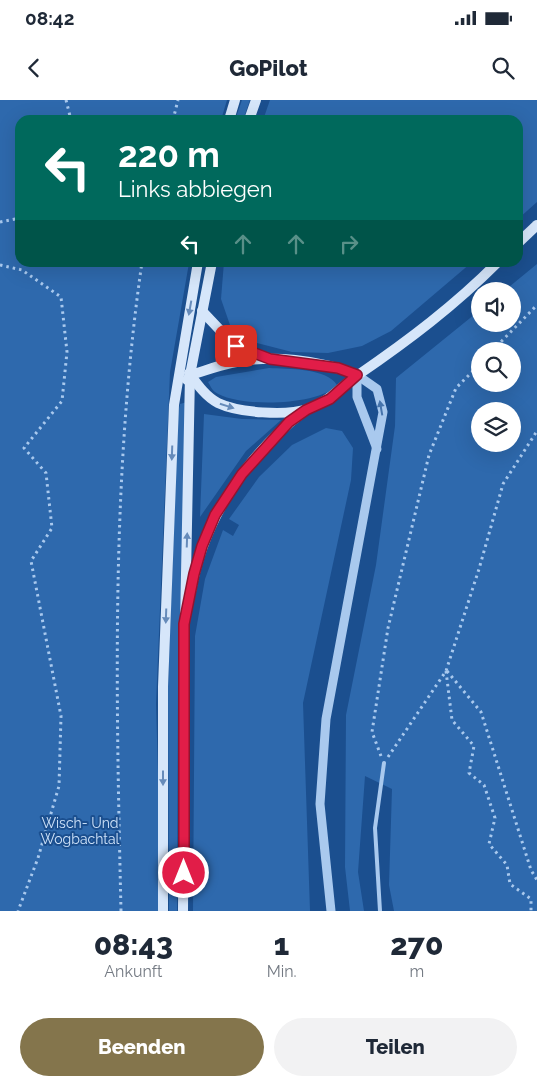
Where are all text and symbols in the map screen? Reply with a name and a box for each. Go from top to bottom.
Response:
text: 08:42 [25,7,74,29]
icon: back [20,54,48,82]
icon: search [489,54,517,82]
text: GoPilot [229,55,308,81]
text: 220 m [118,134,220,175]
icon: left [35,135,100,200]
text: Links abbiegen [118,176,273,202]
icon: left [176,230,204,258]
icon: ahead [229,230,257,258]
icon: ahead [282,230,310,258]
icon: right [335,230,363,258]
map controls [471,282,521,452]
button: sound [471,282,521,332]
one-way arrow [186,301,194,317]
pin [215,325,257,367]
icon: arrive [222,332,250,360]
button: search [471,342,521,392]
one-way arrow [377,400,385,416]
one-way arrow [220,402,235,410]
button: layers [471,402,521,452]
one-way arrow [167,446,175,462]
one-way arrow [183,532,191,548]
one-way arrow [161,608,169,624]
one-way arrow [159,771,167,787]
park label: Wisch- Und Wogbachtal [41,815,120,847]
position arrow [157,846,209,898]
text: 08:43 [94,927,173,962]
text: 1 [274,927,289,962]
text: 270 [390,927,443,962]
text: Ankunft [104,962,162,981]
text: Min. [267,962,297,981]
text: m [409,962,424,981]
button: Beenden [20,1018,264,1076]
button: Teilen [274,1018,517,1076]

